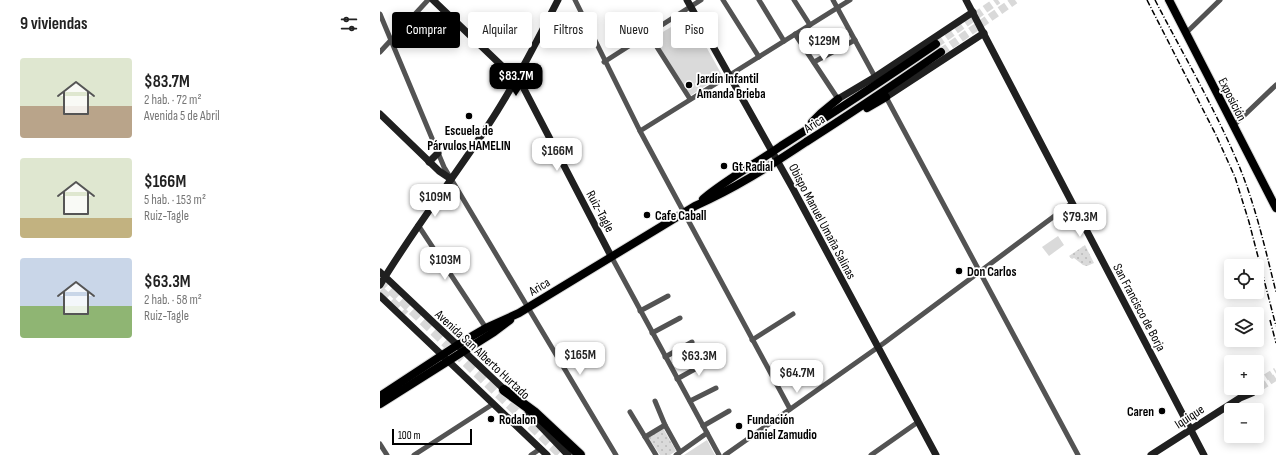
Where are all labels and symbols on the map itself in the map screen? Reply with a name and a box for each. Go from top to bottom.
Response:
pin: $129M [796,28,852,62]
pin: $83.7M [483,63,549,97]
place label: Jardín Infantil Amanda Brieba [696,71,765,102]
street label: Exposición [1214,75,1250,124]
marker: Jardín Infantil Amanda Brieba [684,80,694,90]
marker: Escuela de Párvulos HAMELIN [464,111,474,121]
street label: Arica [800,111,828,137]
place label: Escuela de Párvulos HAMELIN [427,123,511,154]
pin: $166M [529,138,585,172]
place label: Gt Radial [732,159,773,175]
marker: Gt Radial [719,161,729,171]
street label: Obispo Manuel Umaña Salinas [785,161,859,282]
pin: $109M [407,184,463,218]
street label: Ruiz-Tagle [583,188,618,235]
pin: $79.3M [1047,204,1113,238]
place label: Cafe Caball [655,208,707,224]
marker: Cafe Caball [642,210,652,220]
pin: $103M [417,247,473,281]
street label: San Francisco de Borja [1109,261,1169,354]
place label: Don Carlos [967,264,1016,280]
marker: Don Carlos [954,266,964,276]
street label: Arica [525,274,553,300]
street label: Avenida San Alberto Hurtado [431,306,533,403]
pin: $165M [552,342,608,376]
pin: $63.3M [666,343,732,377]
pin: $64.7M [764,360,830,394]
street label: Iquique [1172,401,1207,432]
place label: Caren [1127,404,1154,420]
marker: Caren [1157,406,1167,416]
place label: Rodalon [499,412,536,428]
place label: Fundación Daniel Zamudio [747,412,817,443]
marker: Rodalon [486,414,496,424]
marker: Fundación Daniel Zamudio [734,421,744,431]
scale bar [392,427,472,446]

